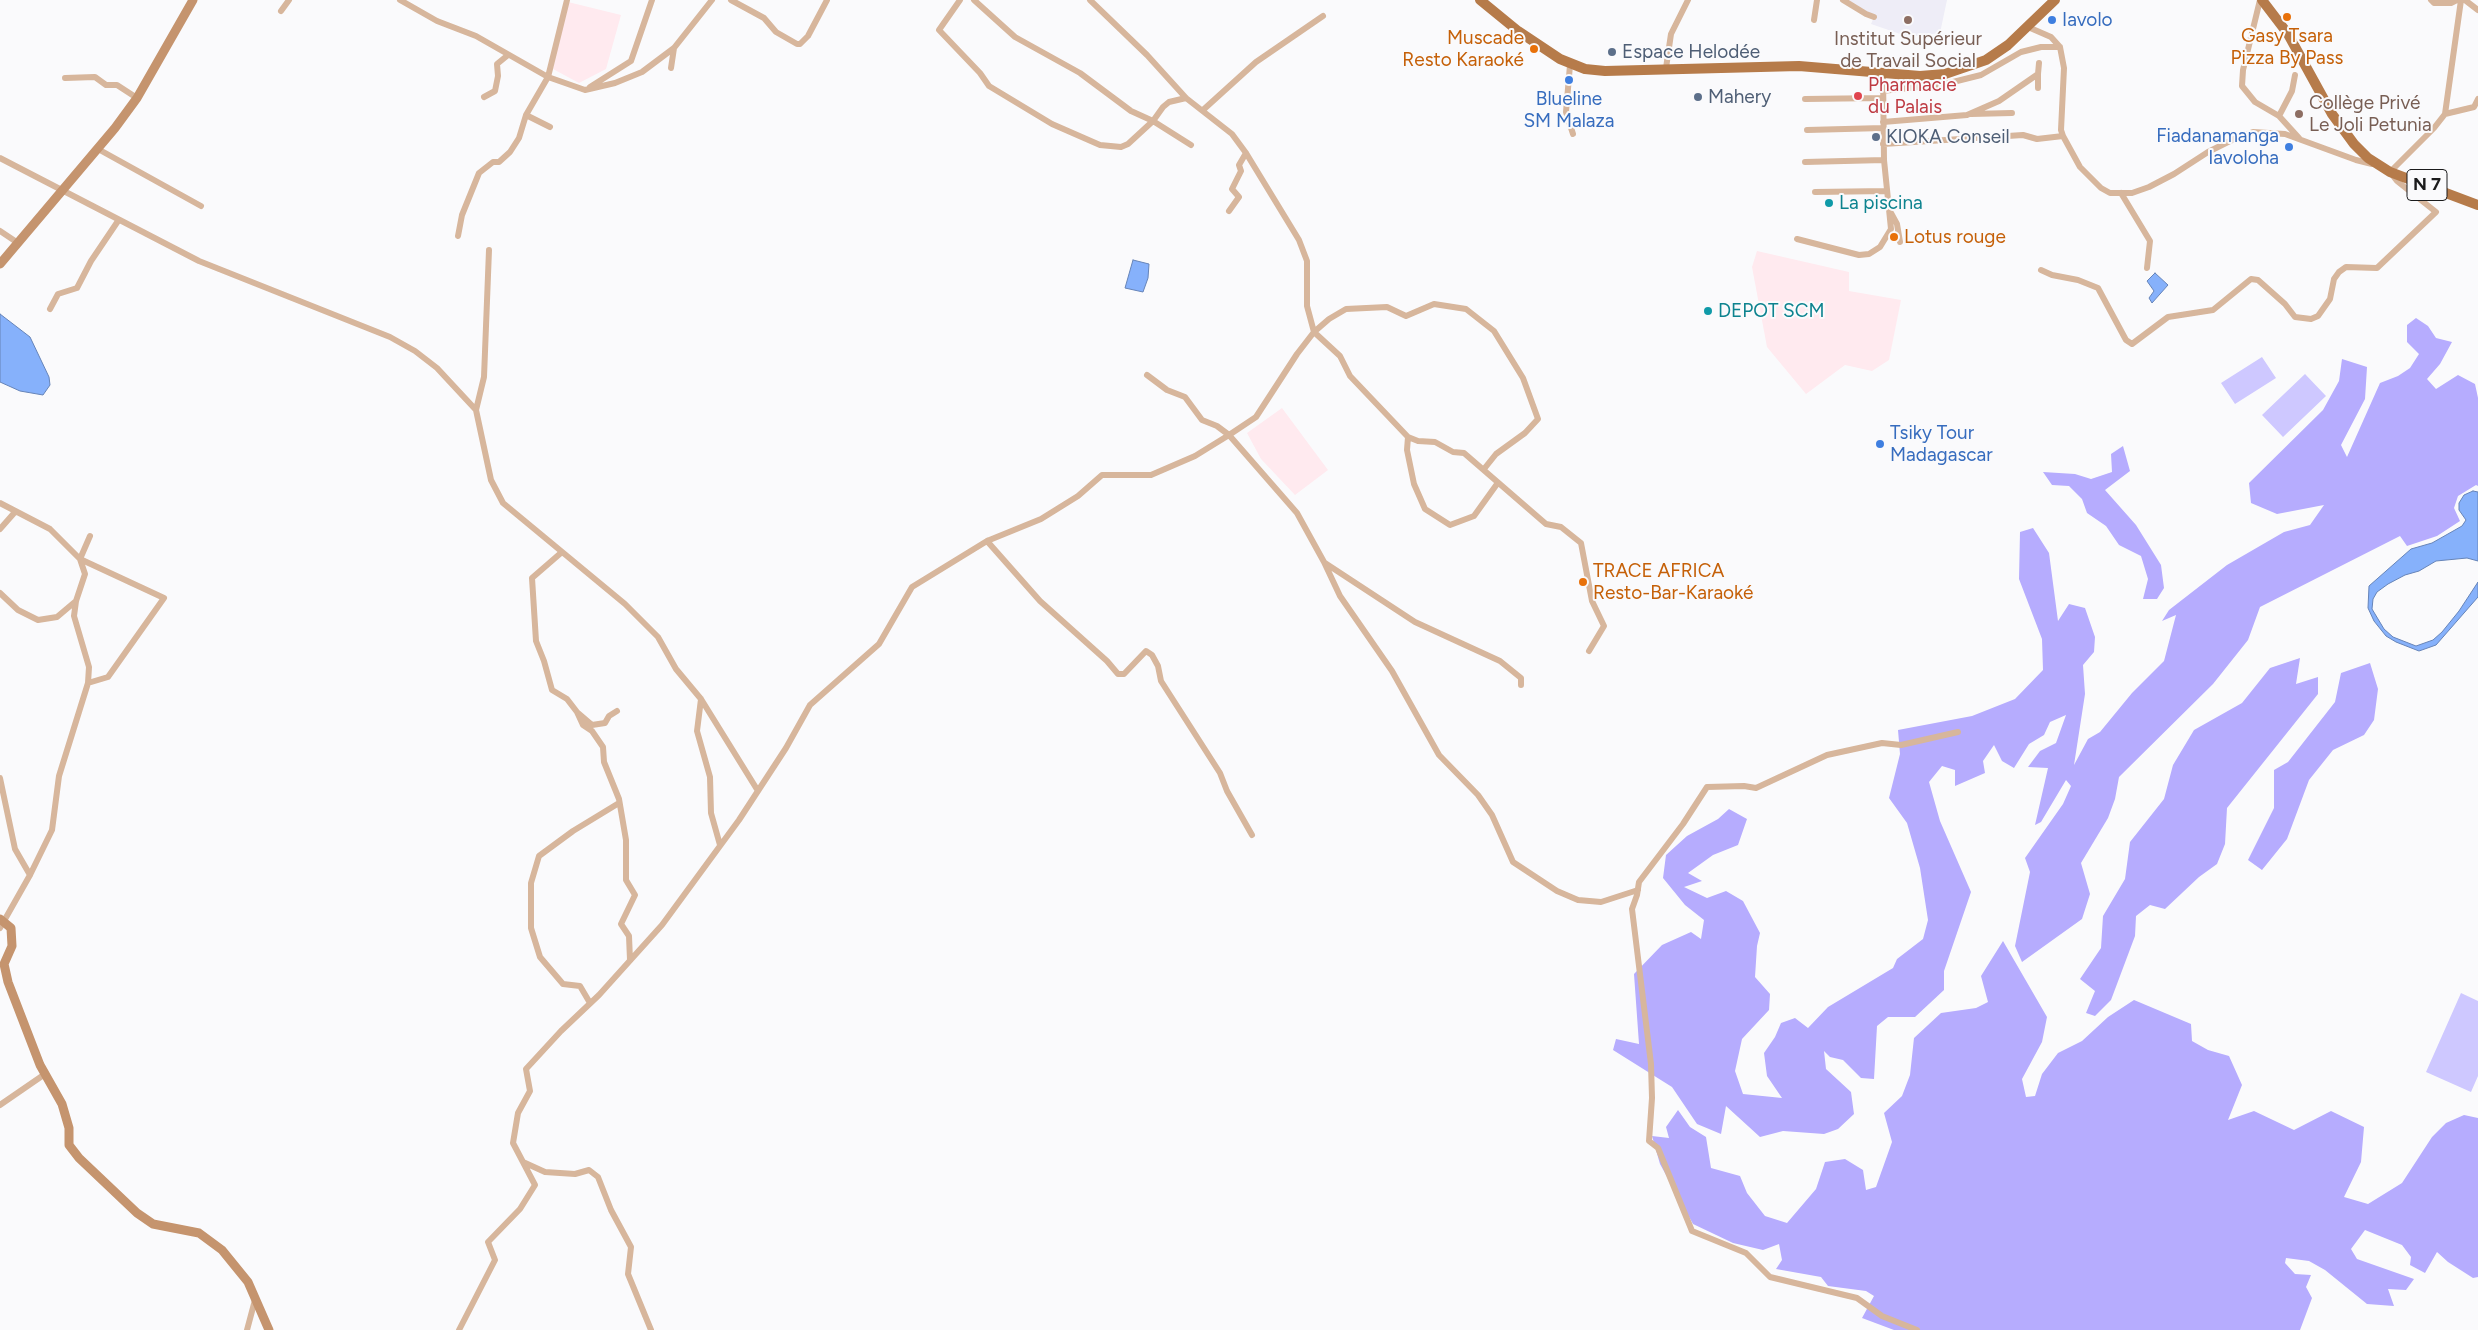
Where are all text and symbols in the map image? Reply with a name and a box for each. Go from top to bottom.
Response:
place label: Iavolo [2062,9,2113,31]
marker: Gasy Tsara Pizza By Pass [2281,11,2293,23]
marker: Institut Supérieur de Travail Social [1902,14,1914,26]
marker: Iavolo [2046,14,2058,26]
place label: Gasy Tsara Pizza By Pass [2231,25,2343,69]
place label: Muscade Resto Karaoké [1402,27,1524,71]
place label: Institut Supérieur de Travail Social [1834,28,1982,72]
place label: Espace Helodée [1622,41,1760,63]
marker: Muscade Resto Karaoké [1528,43,1540,55]
marker: Espace Helodée [1606,46,1618,58]
marker: Blueline SM Malaza [1563,74,1575,86]
place label: Pharmacie du Palais [1868,74,1957,118]
place label: Mahery [1708,86,1771,108]
place label: Blueline SM Malaza [1523,88,1615,132]
marker: Pharmacie du Palais [1852,90,1864,102]
marker: Mahery [1692,91,1704,103]
place label: Collège Privé Le Joli Petunia [2309,92,2432,136]
marker: Collège Privé Le Joli Petunia [2293,108,2305,120]
place label: Fiadanamanga Iavoloha [2156,125,2279,169]
place label: KIOKA Conseil [1886,126,2010,148]
marker: KIOKA Conseil [1870,131,1882,143]
marker: Fiadanamanga Iavoloha [2283,141,2295,153]
road number: N 7 [2407,170,2447,200]
place label: La piscina [1839,192,1923,214]
marker: La piscina [1823,197,1835,209]
place label: Lotus rouge [1904,226,2006,248]
marker: Lotus rouge [1888,231,1900,243]
place label: DEPOT SCM [1718,300,1825,322]
marker: DEPOT SCM [1702,305,1714,317]
place label: Tsiky Tour Madagascar [1890,422,1993,466]
marker: Tsiky Tour Madagascar [1874,438,1886,450]
place label: TRACE AFRICA Resto-Bar-Karaoké [1593,560,1753,604]
marker: TRACE AFRICA Resto-Bar-Karaoké [1577,576,1589,588]

